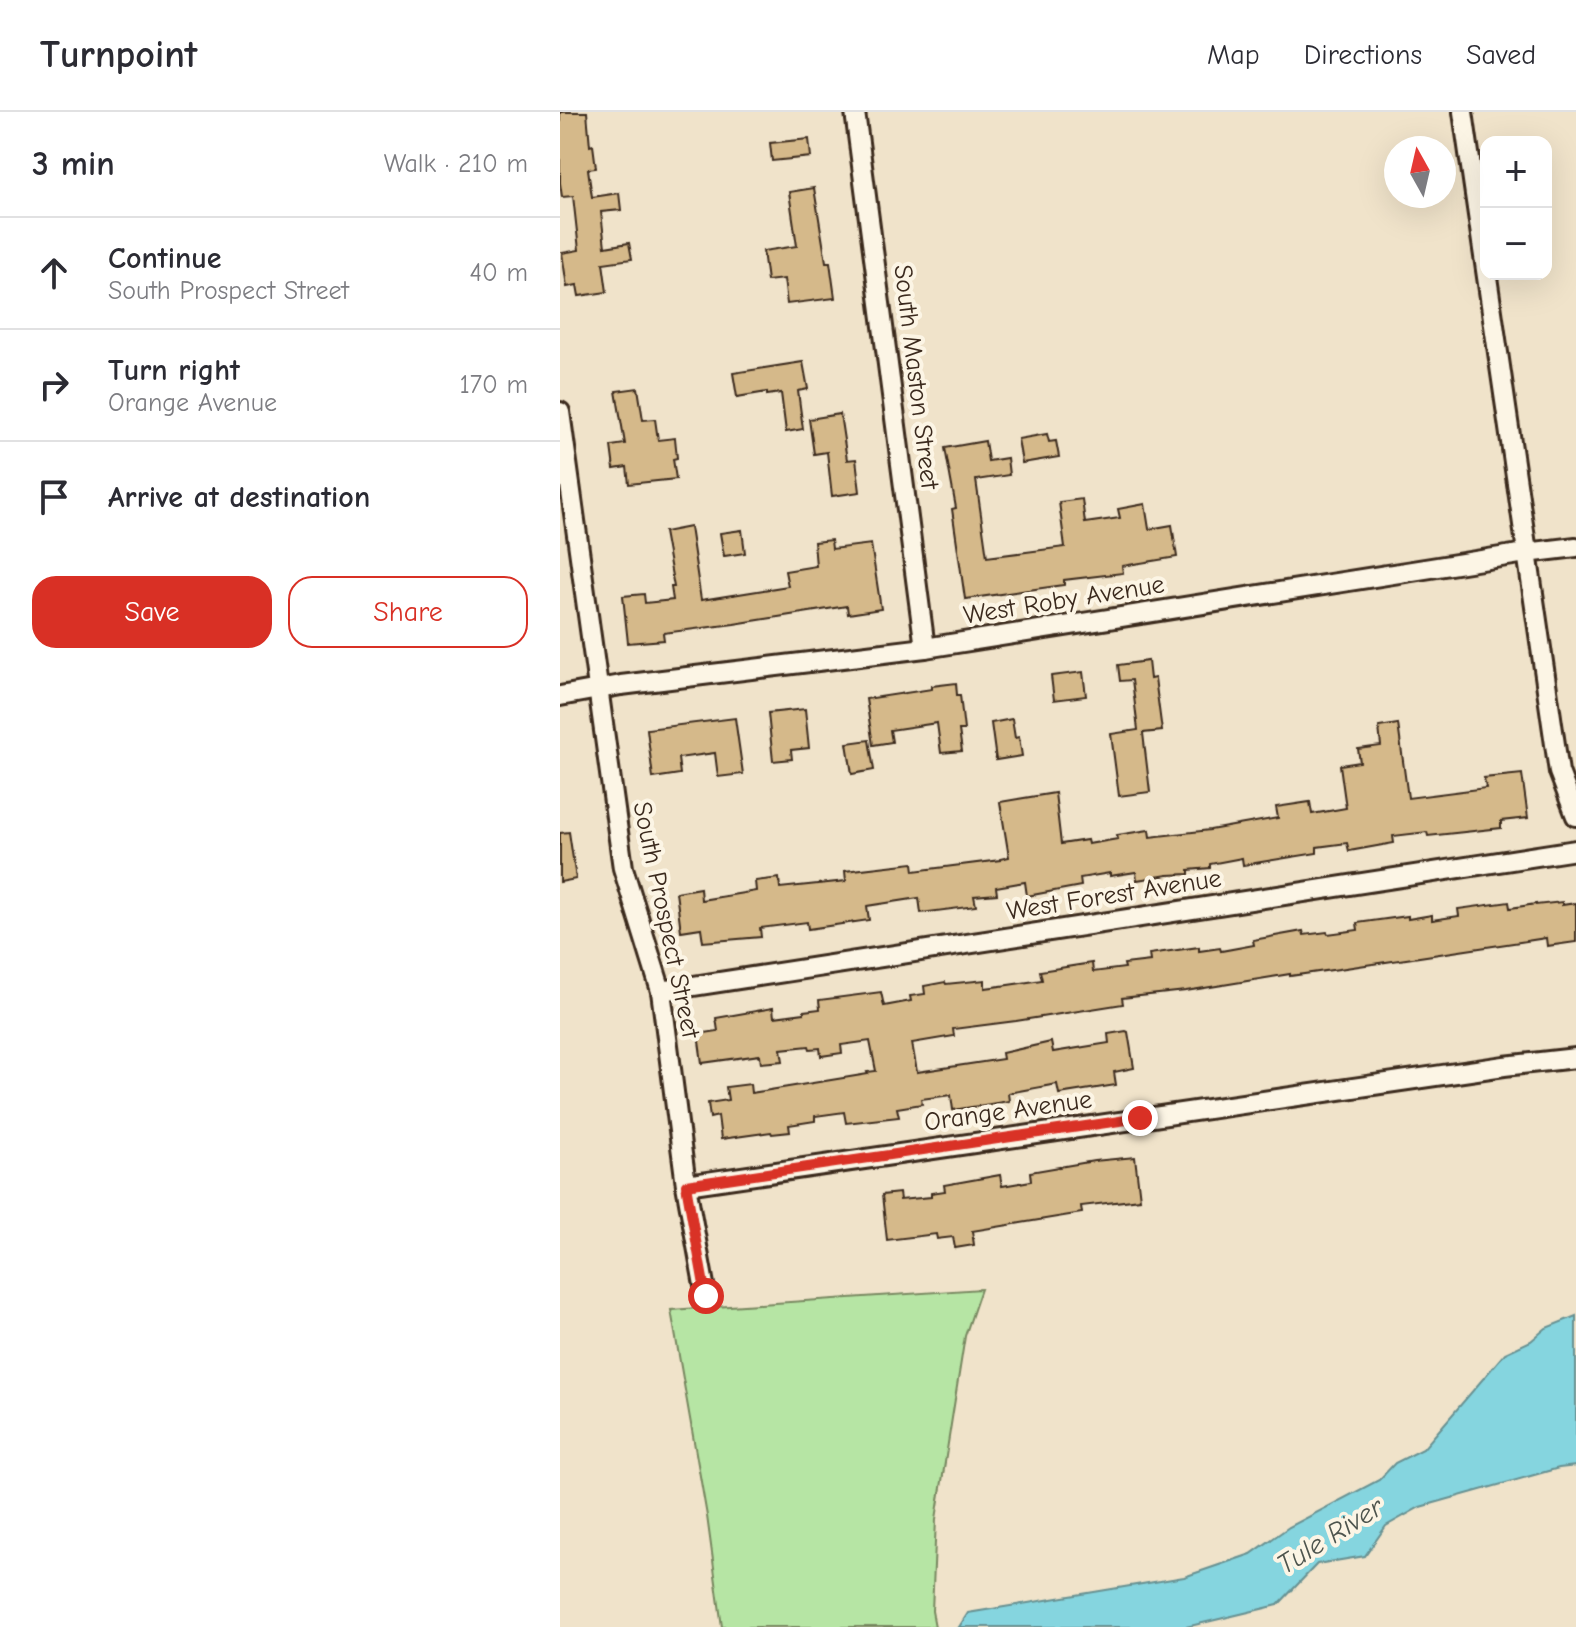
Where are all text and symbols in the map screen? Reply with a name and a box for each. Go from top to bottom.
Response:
text: Turnpoint [40,33,197,77]
text: Map [1207,39,1260,71]
text: Directions [1304,39,1422,71]
text: Saved [1466,39,1536,71]
north arrow [1384,136,1456,208]
map controls [1480,136,1552,280]
button: + [1480,136,1552,208]
text: 3 min [32,144,115,184]
text: Walk · 210 m [384,149,528,179]
button: − [1480,208,1552,280]
text: Continue [108,241,222,276]
icon: ahead [32,251,76,295]
text: 40 m [469,258,528,288]
street label: South Maston Street [887,263,945,493]
text: South Prospect Street [108,276,349,306]
text: Turn right [108,353,240,388]
icon: right [32,363,76,407]
text: 170 m [459,370,528,400]
text: Orange Avenue [108,388,277,418]
icon: arrive [32,475,76,519]
text: Arrive at destination [108,480,370,515]
street label: West Roby Avenue [961,569,1167,631]
button: Save [32,576,272,648]
button: Share [288,576,528,648]
street label: South Prospect Street [626,799,706,1042]
street label: West Forest Avenue [1004,863,1224,927]
street label: Orange Avenue [922,1084,1094,1138]
route end [1122,1100,1158,1136]
route start [688,1278,724,1314]
water label: Tule River [1271,1490,1390,1581]

